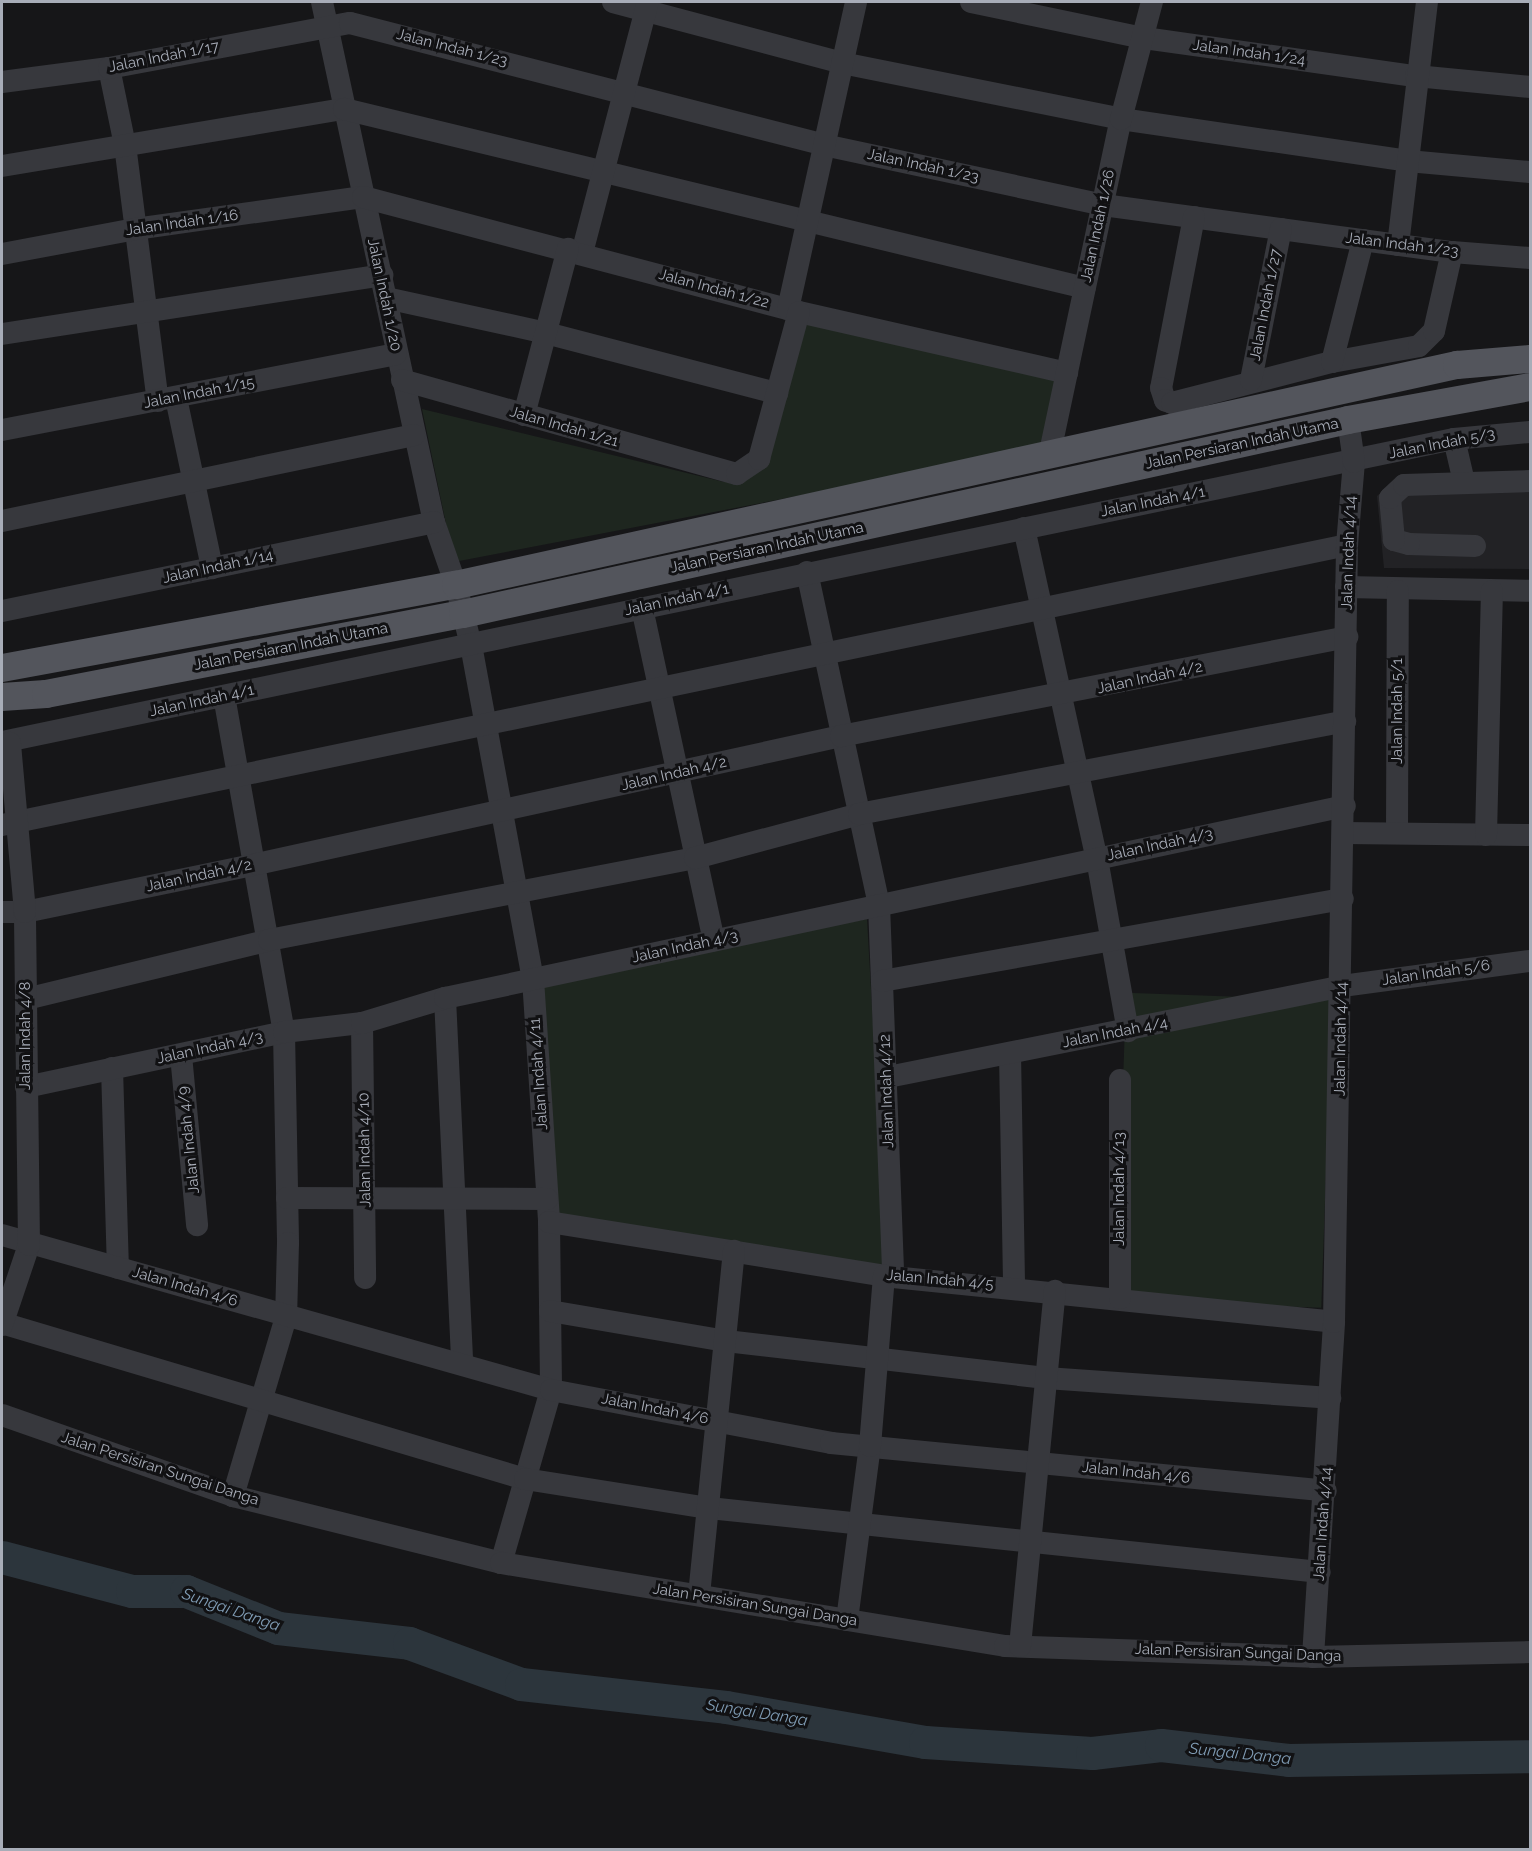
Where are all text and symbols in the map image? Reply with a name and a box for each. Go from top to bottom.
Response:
street label: Jalan Indah 1/23 [395,26,509,70]
street label: Jalan Indah 1/24 [1191,36,1307,70]
street label: Jalan Indah 1/17 [107,37,221,77]
street label: Jalan Indah 1/23 [866,145,980,187]
street label: Jalan Indah 1/26 [1077,168,1119,284]
street label: Jalan Indah 1/16 [125,206,239,240]
street label: Jalan Indah 1/23 [1345,229,1459,261]
street label: Jalan Indah 1/20 [363,237,405,353]
street label: Jalan Indah 1/27 [1246,248,1286,362]
street label: Jalan Indah 1/22 [657,266,771,312]
street label: Jalan Indah 1/15 [142,373,256,413]
street label: Jalan Indah 1/21 [508,403,620,451]
street label: Jalan Persiaran Indah Utama [1144,415,1340,473]
street label: Jalan Indah 5/3 [1388,425,1496,463]
street label: Jalan Indah 4/1 [1099,483,1207,521]
street label: Jalan Indah 4/14 [1338,496,1360,610]
street label: Jalan Persiaran Indah Utama [669,519,865,577]
street label: Jalan Indah 1/14 [161,547,275,587]
street label: Jalan Indah 4/1 [623,580,731,620]
street label: Jalan Persiaran Indah Utama [193,619,389,675]
street label: Jalan Indah 4/2 [1096,658,1204,698]
street label: Jalan Indah 5/1 [1389,658,1407,764]
street label: Jalan Indah 4/1 [148,681,256,721]
street label: Jalan Indah 4/2 [620,753,728,795]
street label: Jalan Indah 4/3 [1106,825,1214,865]
street label: Jalan Indah 4/2 [145,856,253,896]
street label: Jalan Indah 4/3 [631,927,739,967]
street label: Jalan Indah 5/6 [1381,957,1491,989]
street label: Jalan Indah 4/8 [17,982,35,1090]
street label: Jalan Indah 4/14 [1331,982,1351,1096]
street label: Jalan Indah 4/4 [1061,1014,1169,1052]
street label: Jalan Indah 4/11 [526,1017,552,1131]
street label: Jalan Indah 4/3 [156,1028,264,1068]
street label: Jalan Indah 4/12 [876,1034,898,1148]
street label: Jalan Indah 4/9 [174,1085,204,1195]
street label: Jalan Indah 4/10 [355,1092,375,1208]
street label: Jalan Indah 4/13 [1111,1132,1129,1246]
street label: Jalan Indah 4/6 [130,1263,240,1311]
street label: Jalan Indah 4/5 [886,1266,994,1294]
street label: Jalan Indah 4/6 [600,1390,710,1428]
street label: Jalan Persisiran Sungai Danga [59,1429,261,1509]
street label: Jalan Indah 4/6 [1081,1458,1191,1488]
street label: Jalan Indah 4/14 [1310,1466,1336,1582]
street label: Jalan Persisiran Sungai Danga [652,1580,858,1630]
water label: Sungai Danga [179,1584,283,1636]
street label: Jalan Persisiran Sungai Danga [1134,1640,1342,1666]
water label: Sungai Danga [705,1696,809,1730]
water label: Sungai Danga [1188,1739,1292,1769]

